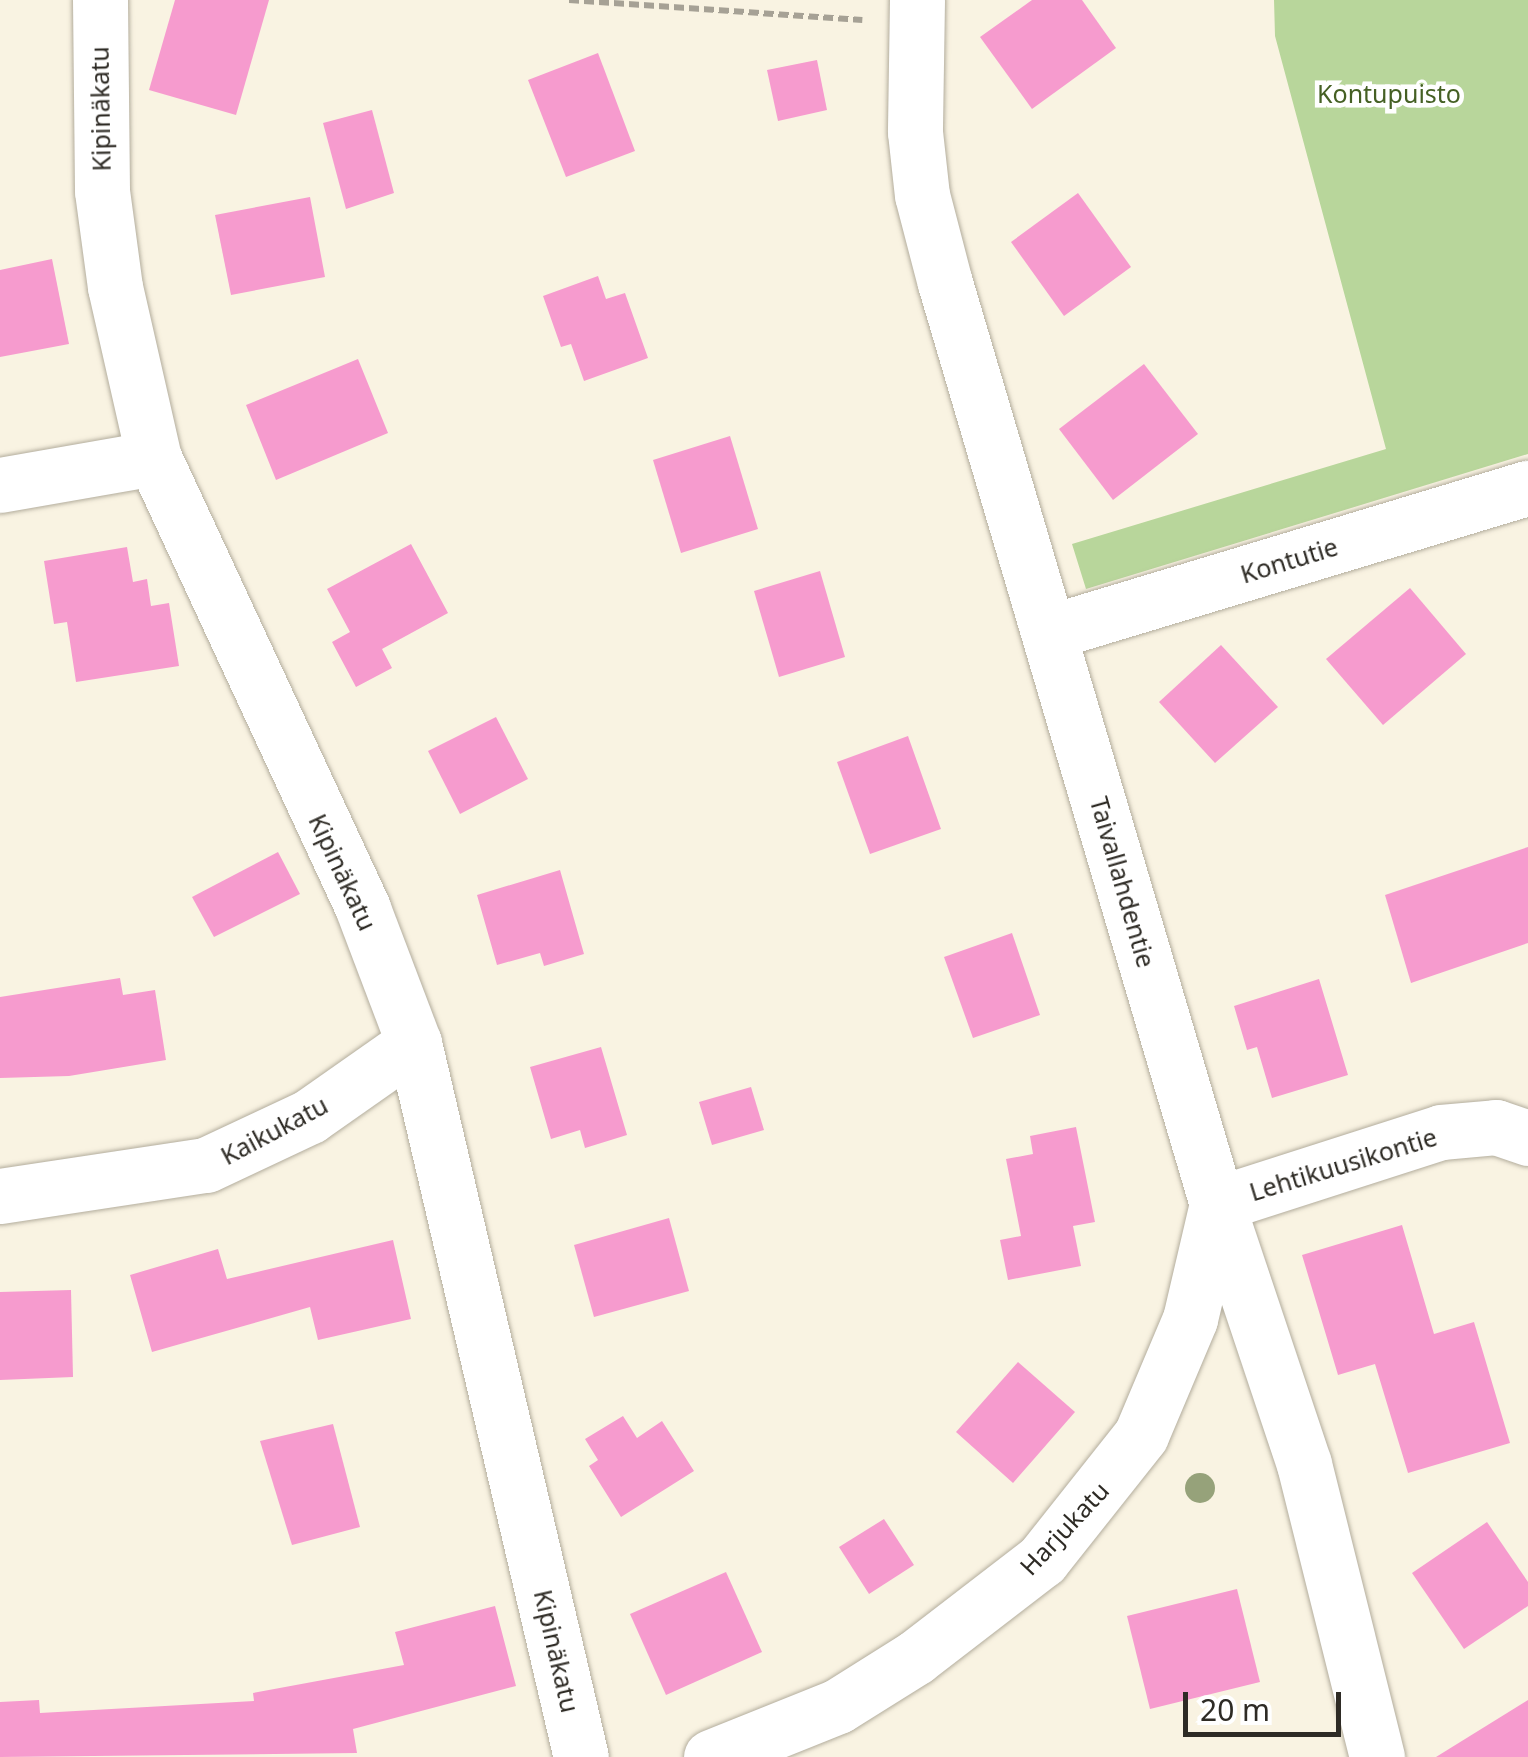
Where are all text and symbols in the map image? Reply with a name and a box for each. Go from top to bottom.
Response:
street label: Kipinäkatu [84,46,116,172]
park label: Kontupuisto [1317,78,1461,108]
street label: Kontutie [1237,531,1341,589]
street label: Taivallahdentie [1084,793,1162,971]
street label: Kipinäkatu [303,809,383,935]
street label: Kaikukatu [215,1089,333,1171]
street label: Lehtikuusikontie [1246,1121,1440,1207]
street label: Harjukatu [1013,1475,1115,1581]
street label: Kipinäkatu [528,1587,586,1715]
scale bar [1188,1672,1346,1734]
text: 20 m [1200,1689,1270,1730]

